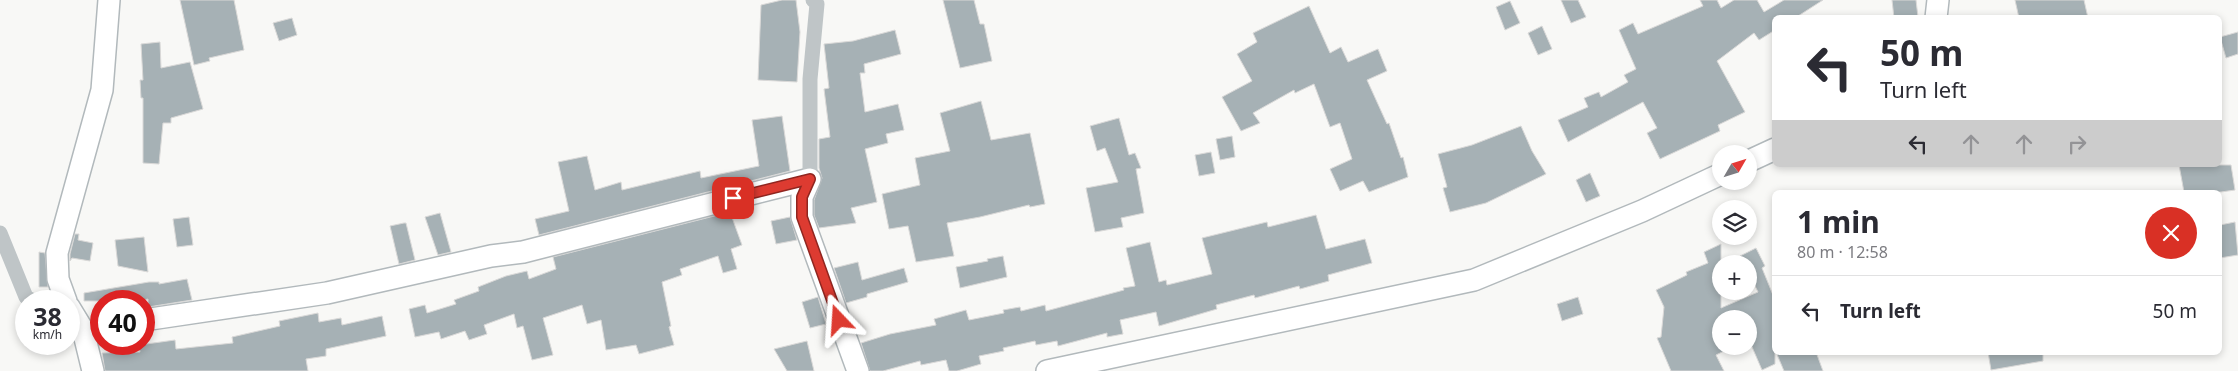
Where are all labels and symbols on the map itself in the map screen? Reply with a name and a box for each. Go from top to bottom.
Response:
north arrow [1712,145,1758,190]
pin [712,177,754,219]
speed limit sign: 40 [90,290,155,355]
position arrow [812,293,864,345]

